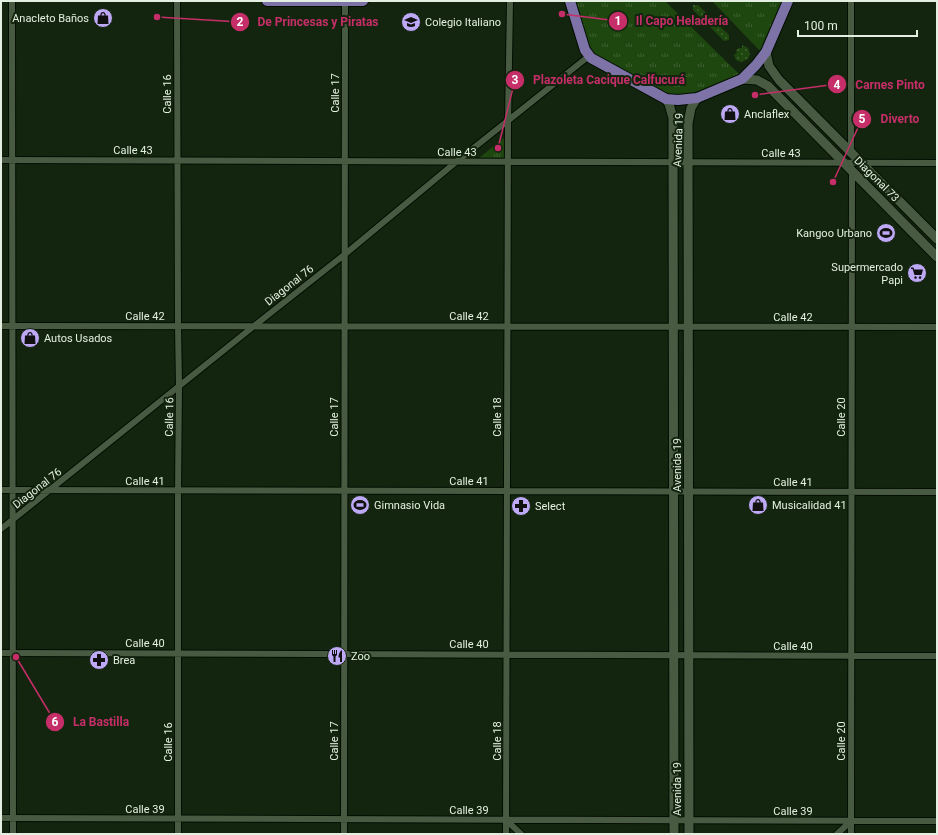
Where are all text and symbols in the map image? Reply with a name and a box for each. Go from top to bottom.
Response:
shop icon: Anacleto Baños [92,7,114,29]
callout: Il Capo Heladería [608,9,737,33]
callout: De Princesas y Piratas [230,10,387,34]
school or university icon: Colegio Italiano [400,11,422,33]
place label: Anacleto Baños [12,12,89,25]
scale bar [798,12,917,38]
text: 1 [615,14,621,28]
text: Il Capo Heladería [636,14,729,28]
text: 2 [237,15,244,29]
text: De Princesas y Piratas [258,15,378,29]
place label: Colegio Italiano [425,16,501,29]
text: 100 m [804,19,838,33]
callout: Plazoleta Cacique Calfucurá [505,68,693,92]
callout: Carnes Pinto [827,72,932,96]
street label: Calle 17 [329,73,342,113]
text: 3 [512,73,519,87]
text: Plazoleta Cacique Calfucurá [533,73,686,87]
street label: Calle 16 [161,74,174,114]
text: 4 [834,78,841,92]
text: Carnes Pinto [855,78,925,92]
shop icon: Anclaflex [719,103,741,125]
callout: Diverto [852,107,927,131]
place label: Anclaflex [744,108,790,121]
text: 5 [859,112,866,126]
text: Diverto [881,112,920,126]
street label: Avenida 19 [671,113,686,167]
street label: Calle 43 [113,144,153,157]
street label: Calle 43 [437,146,477,159]
street label: Calle 43 [761,147,801,160]
street label: Diagonal 73 [851,154,902,205]
sports icon: Kangoo Urbano [875,222,897,244]
place label: Kangoo Urbano [796,227,872,240]
place label: Supermercado Papi [831,261,903,287]
street label: Diagonal 76 [262,262,316,308]
supermarket icon: Supermercado Papi [906,262,928,284]
street label: Calle 42 [125,310,165,323]
street label: Calle 42 [449,310,489,323]
street label: Calle 42 [773,311,813,324]
shop icon: Autos Usados [19,327,41,349]
place label: Autos Usados [44,332,113,345]
street label: Calle 16 [163,397,176,437]
street label: Calle 17 [328,397,341,437]
street label: Calle 18 [491,397,504,437]
street label: Calle 20 [835,397,848,437]
street label: Avenida 19 [671,438,684,492]
street label: Diagonal 76 [10,465,64,511]
street label: Calle 41 [125,475,165,488]
street label: Calle 41 [449,475,489,488]
street label: Calle 41 [773,476,813,489]
sports icon: Gimnasio Vida [349,494,371,516]
shop icon: Musicalidad 41 [747,494,769,516]
pharmacy icon: Select [510,495,532,517]
place label: Gimnasio Vida [374,499,445,512]
place label: Musicalidad 41 [772,499,847,512]
place label: Select [535,500,566,513]
street label: Calle 40 [125,637,165,650]
street label: Calle 40 [449,638,489,651]
street label: Calle 40 [773,640,813,653]
restaurant icon: Zoo [326,645,348,667]
pharmacy icon: Brea [88,649,110,671]
place label: Zoo [351,650,370,663]
place label: Brea [113,654,135,667]
callout: La Bastilla [45,710,137,734]
text: 6 [52,715,59,729]
text: La Bastilla [73,715,130,729]
street label: Calle 17 [328,721,341,761]
street label: Calle 18 [491,721,504,761]
street label: Calle 20 [835,721,848,761]
street label: Calle 16 [162,722,175,762]
street label: Avenida 19 [671,762,684,816]
street label: Calle 39 [125,803,165,816]
street label: Calle 39 [449,804,489,817]
street label: Calle 39 [773,805,813,818]

